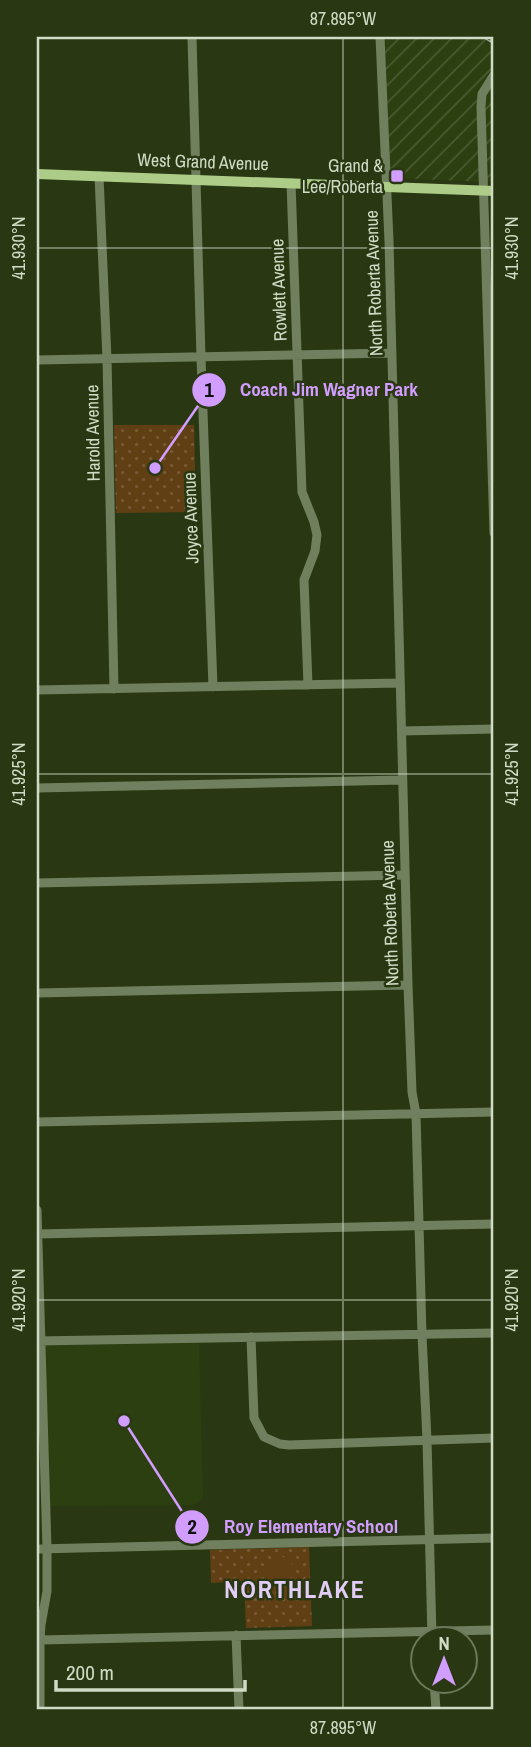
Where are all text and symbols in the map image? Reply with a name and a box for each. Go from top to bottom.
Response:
text: 87.895°W [310,6,376,31]
street label: West Grand Avenue [137,147,269,176]
place label: Grand & Lee/Roberta [302,153,383,199]
marker: Grand & Lee/Roberta [389,168,405,184]
street label: North Roberta Avenue [358,210,389,356]
text: 41.930°N [6,217,31,280]
text: 41.930°N [499,217,524,280]
street label: Rowlett Avenue [264,238,293,342]
callout: Coach Jim Wagner Park [191,370,432,410]
text: 1 [204,375,214,404]
text: Coach Jim Wagner Park [240,376,418,402]
street label: Harold Avenue [79,385,106,482]
street label: Joyce Avenue [176,472,205,564]
text: 41.925°N [6,743,31,806]
text: 41.925°N [499,743,524,806]
street label: North Roberta Avenue [374,840,405,986]
text: 41.920°N [6,1269,31,1332]
text: 41.920°N [499,1269,524,1332]
callout: Roy Elementary School [175,1507,412,1547]
text: 2 [187,1512,197,1541]
text: Roy Elementary School [224,1513,398,1539]
district label: NORTHLAKE [224,1573,366,1605]
north arrow [408,1624,478,1694]
text: N [438,1630,450,1656]
scale bar [56,1649,245,1693]
text: 200 m [66,1658,114,1687]
text: 87.895°W [310,1715,376,1740]

